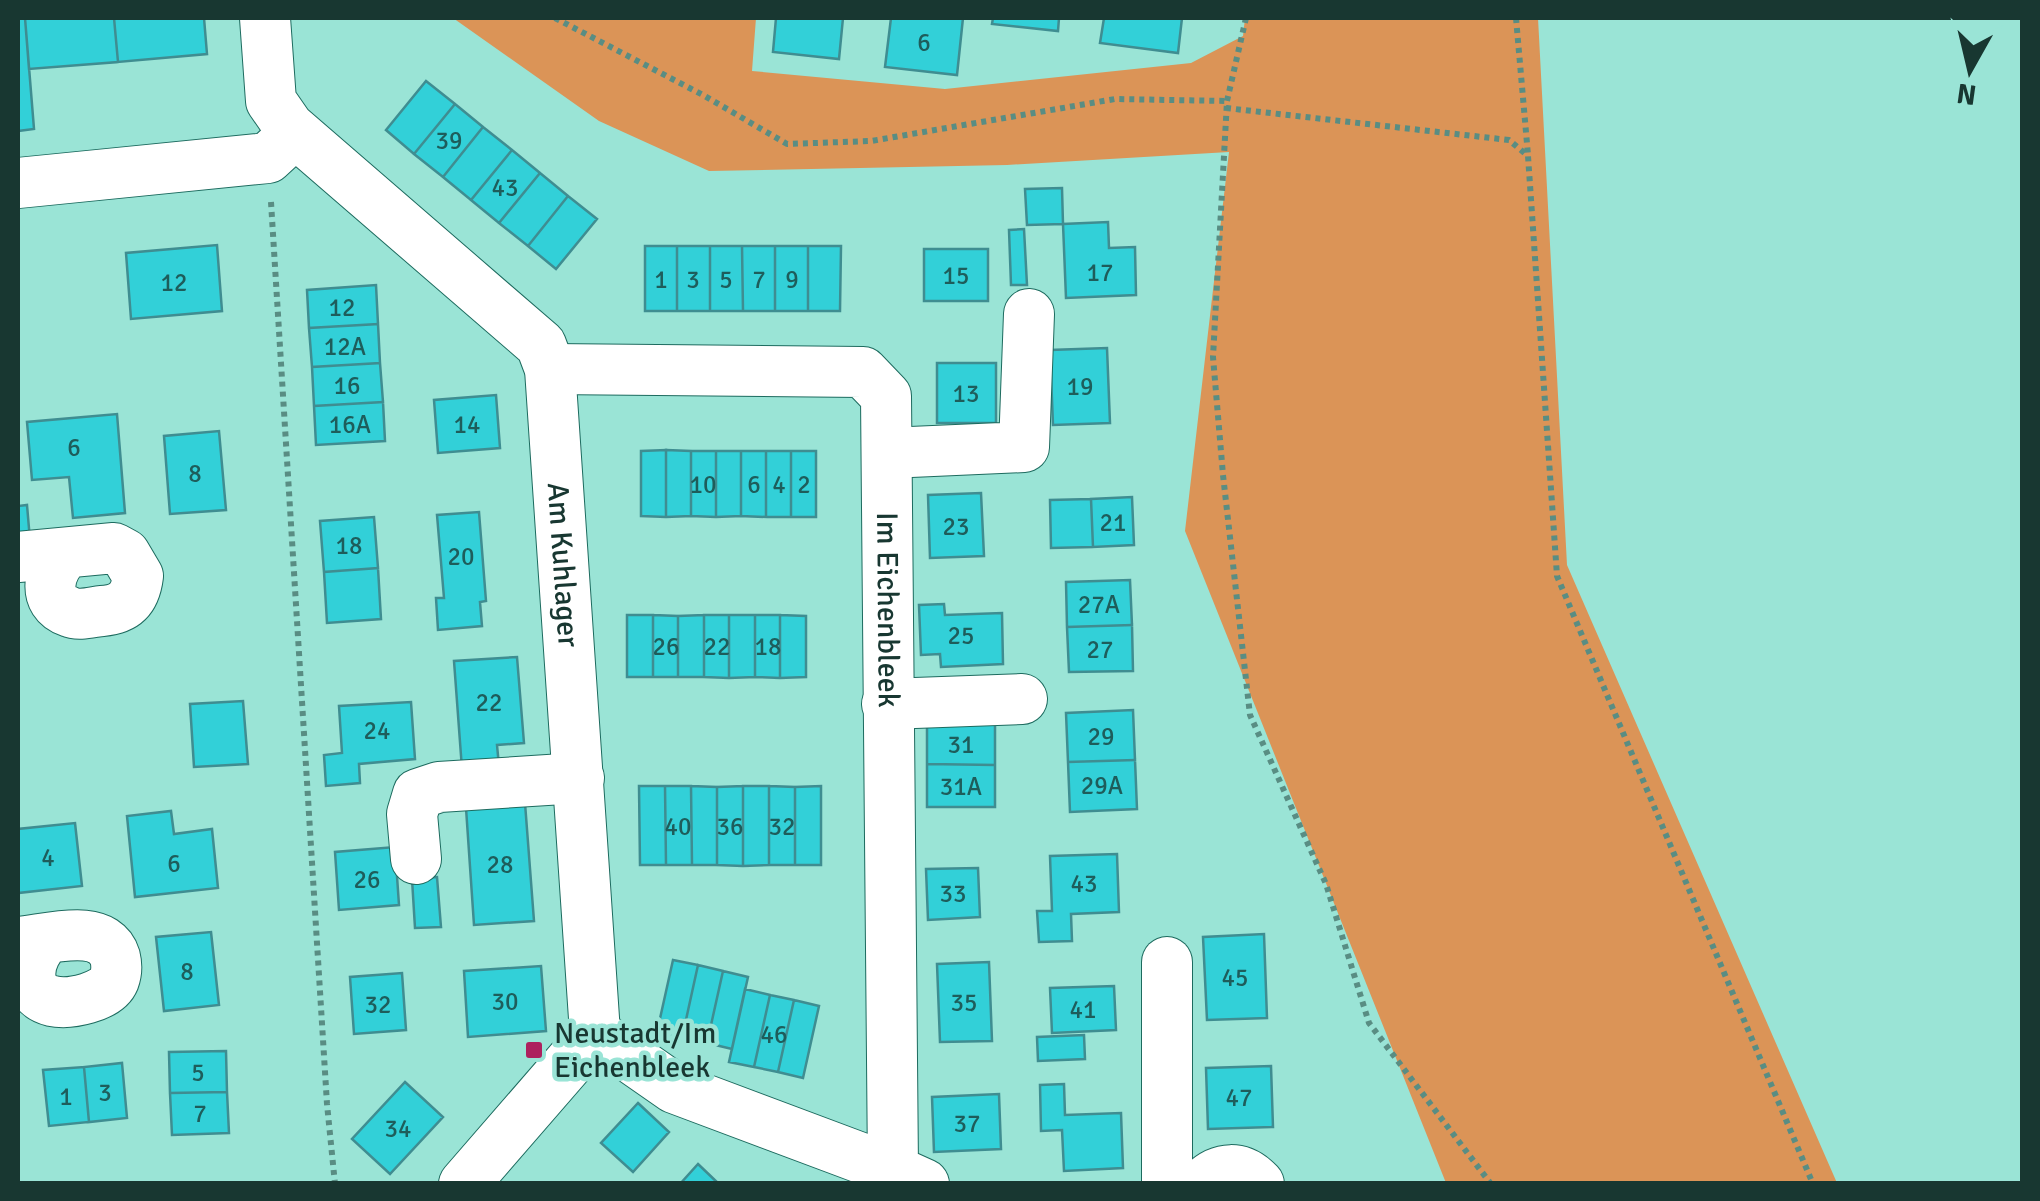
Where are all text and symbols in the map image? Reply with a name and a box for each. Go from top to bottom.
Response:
north arrow [1920,20,2020,120]
house number: 6 [917,27,931,58]
text: N [1955,76,1979,112]
house number: 39 [435,125,463,156]
house number: 43 [491,172,519,203]
house number: 17 [1086,257,1114,288]
house number: 15 [942,260,970,291]
house number: 1 [654,264,668,295]
house number: 3 [686,264,700,295]
house number: 5 [719,264,733,295]
house number: 7 [752,264,766,295]
house number: 9 [785,264,799,295]
house number: 12 [160,267,188,298]
house number: 12 [328,292,356,323]
house number: 12A [324,331,366,362]
house number: 16 [333,370,361,401]
house number: 19 [1066,371,1094,402]
house number: 13 [952,378,980,409]
house number: 16A [329,409,371,440]
house number: 14 [453,409,481,440]
house number: 6 [67,432,81,463]
house number: 8 [188,458,202,489]
house number: 10 [689,469,717,500]
house number: 6 [747,469,761,500]
house number: 4 [772,469,786,500]
house number: 2 [797,469,811,500]
street label: Am Kuhlager [539,481,587,648]
house number: 21 [1099,507,1127,538]
house number: 23 [942,511,970,542]
street label: Im Eichenbleek [868,512,907,708]
house number: 18 [335,530,363,561]
house number: 20 [447,541,475,572]
house number: 27A [1078,589,1120,620]
house number: 25 [947,620,975,651]
house number: 26 [652,631,680,662]
house number: 22 [703,631,731,662]
house number: 18 [754,631,782,662]
house number: 27 [1086,634,1114,665]
house number: 22 [475,687,503,718]
house number: 24 [363,715,391,746]
house number: 29 [1087,721,1115,752]
house number: 31 [947,729,975,760]
house number: 29A [1081,770,1123,801]
house number: 31A [940,771,982,802]
house number: 40 [664,811,692,842]
house number: 36 [716,811,744,842]
house number: 32 [768,811,796,842]
house number: 4 [41,842,55,873]
house number: 6 [167,848,181,879]
house number: 28 [486,849,514,880]
house number: 26 [353,864,381,895]
house number: 43 [1070,868,1098,899]
house number: 33 [939,878,967,909]
house number: 8 [180,956,194,987]
house number: 45 [1221,962,1249,993]
house number: 30 [491,986,519,1017]
house number: 35 [950,987,978,1018]
house number: 32 [364,989,392,1020]
house number: 41 [1069,994,1097,1025]
place label: Neustadt/Im Eichenbleek [554,1015,716,1086]
house number: 46 [760,1019,788,1050]
marker: Neustadt/Im Eichenbleek [523,1039,545,1061]
house number: 5 [191,1057,205,1088]
house number: 3 [98,1077,112,1108]
house number: 1 [59,1081,73,1112]
house number: 47 [1225,1082,1253,1113]
house number: 7 [193,1098,207,1129]
house number: 37 [953,1108,981,1139]
house number: 34 [384,1113,412,1144]

